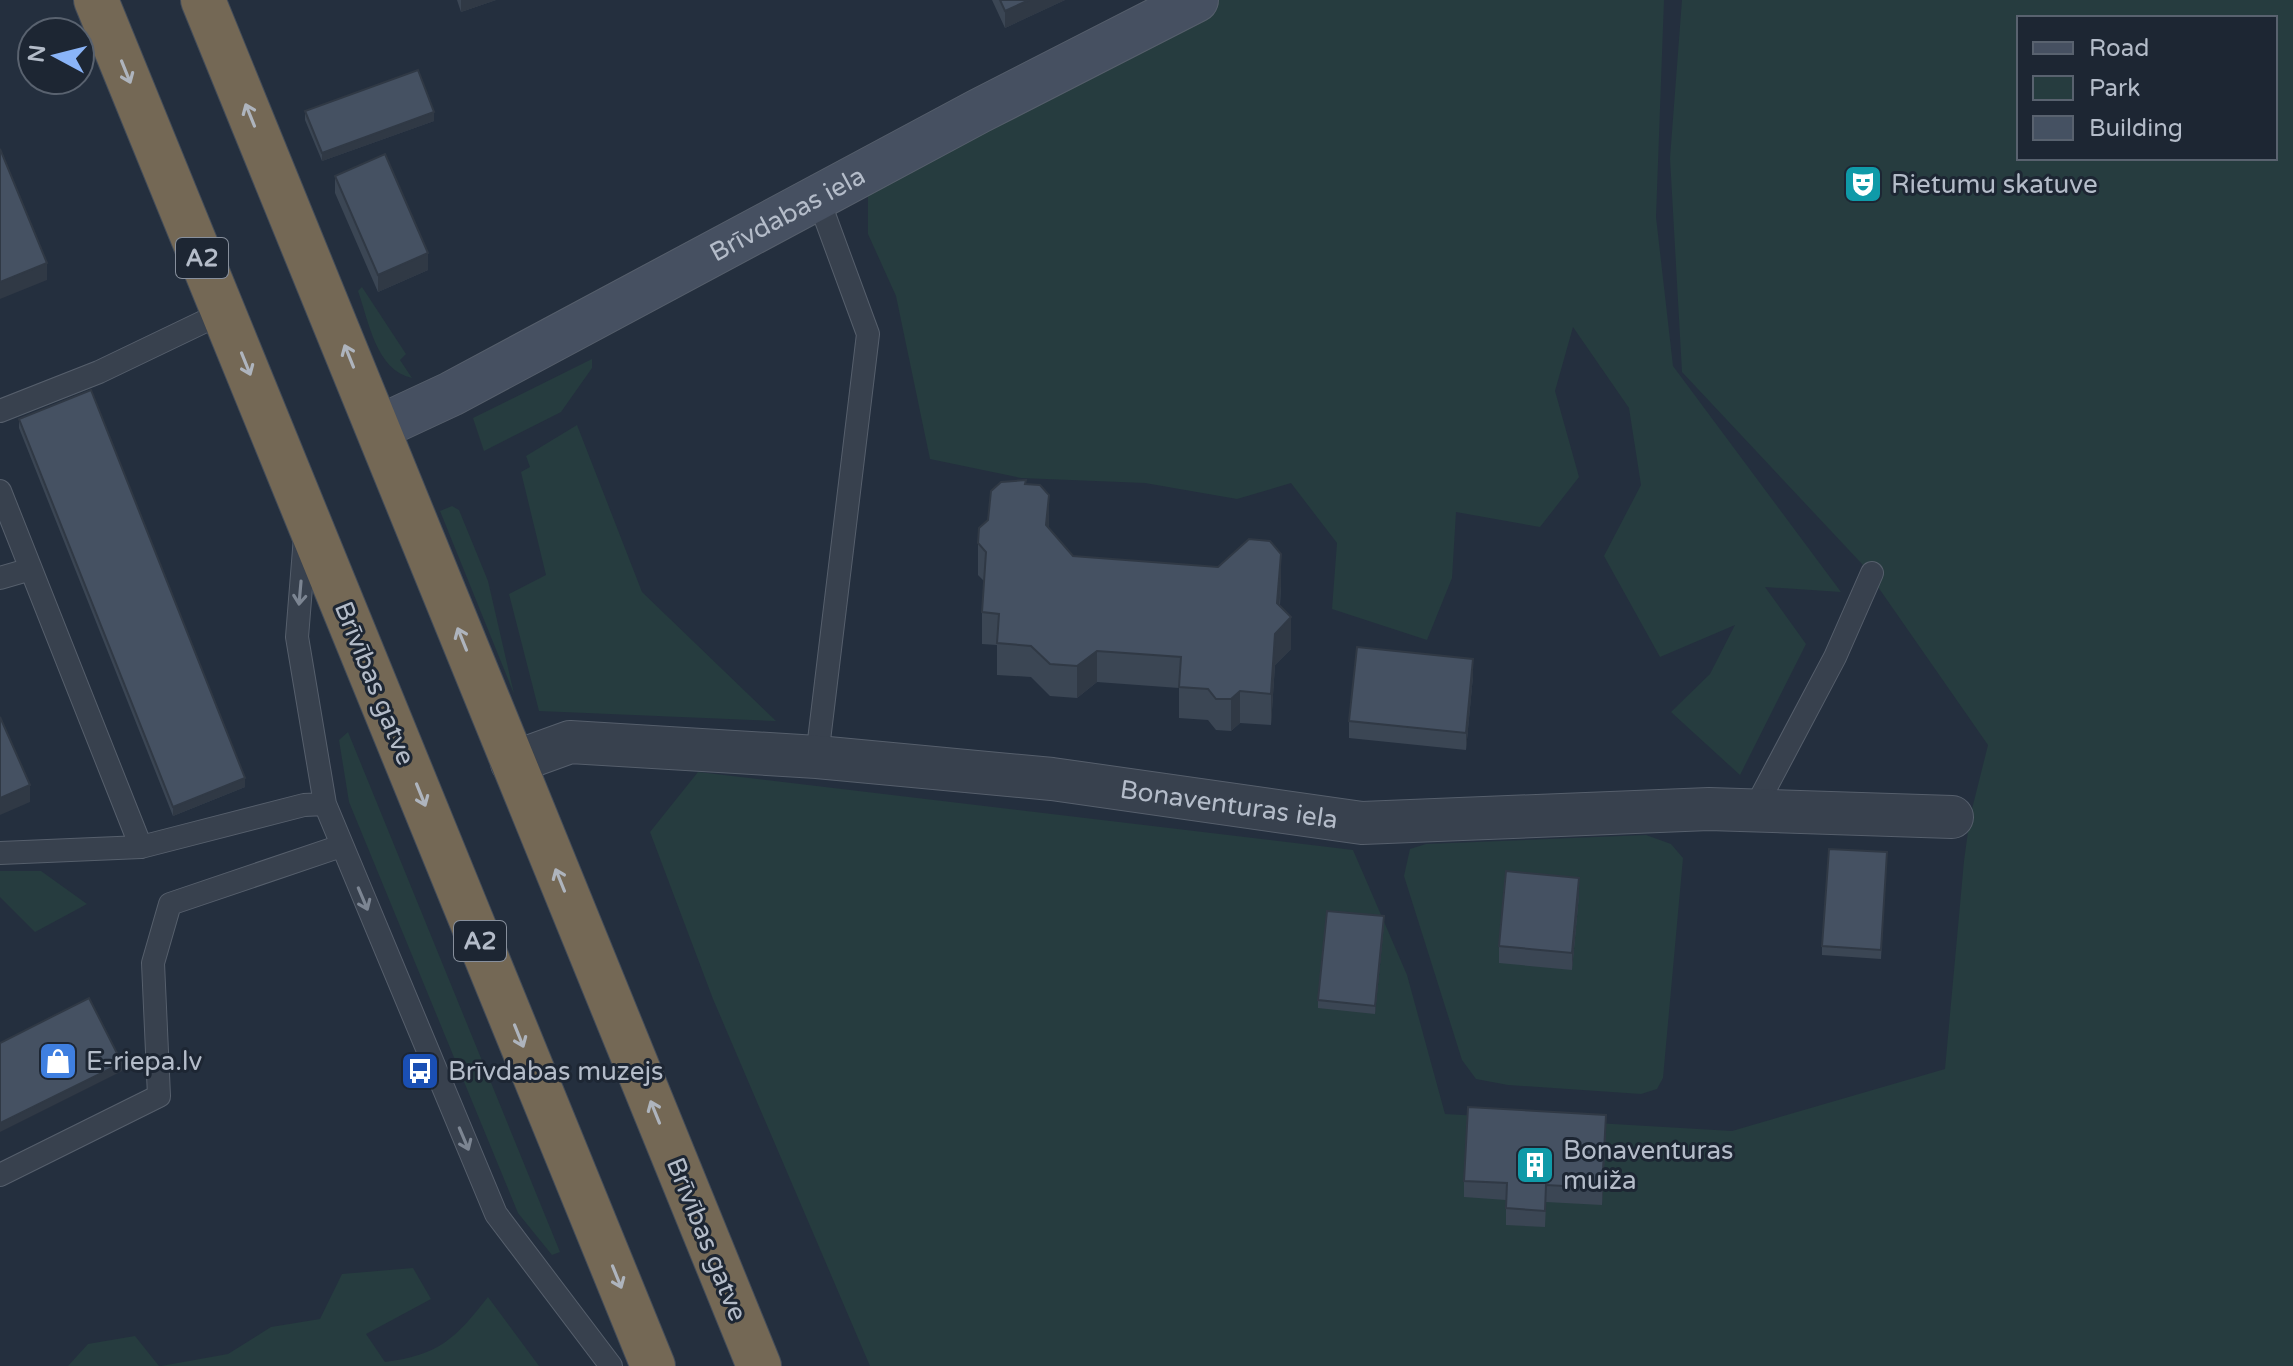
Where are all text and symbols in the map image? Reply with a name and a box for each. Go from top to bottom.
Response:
north arrow [16,16,96,96]
legend [2017,16,2277,160]
text: Road [2089,34,2149,63]
text: N [23,43,51,64]
one-way arrow [120,59,134,84]
text: Park [2089,74,2140,103]
one-way arrow [242,103,257,128]
text: Building [2089,114,2183,143]
street label: Brīvdabas iela [705,160,870,268]
theatre icon: Rietumu skatuve [1842,163,1884,205]
place label: Rietumu skatuve [1891,169,2098,200]
road number: A2 [176,238,228,278]
one-way arrow [340,344,355,368]
one-way arrow [240,351,254,376]
one-way arrow [293,579,308,606]
street label: Brīvības gatve [328,597,421,769]
one-way arrow [454,627,469,652]
street label: Bonaventuras iela [1118,774,1340,835]
one-way arrow [415,782,429,807]
one-way arrow [552,868,566,893]
one-way arrow [357,886,372,911]
road number: A2 [454,921,506,961]
one-way arrow [512,1023,527,1048]
shop icon: E-riepa.lv [37,1040,79,1082]
place label: E-riepa.lv [86,1046,203,1077]
bus stop icon: Brīvdabas muzejs [399,1050,441,1092]
place label: Brīvdabas muzejs [448,1056,664,1087]
one-way arrow [647,1101,662,1125]
one-way arrow [458,1126,473,1151]
place label: Bonaventuras muiža [1563,1135,1734,1196]
building icon: Bonaventuras muiža [1514,1144,1556,1186]
street label: Brīvības gatve [660,1153,753,1325]
one-way arrow [610,1264,625,1289]

